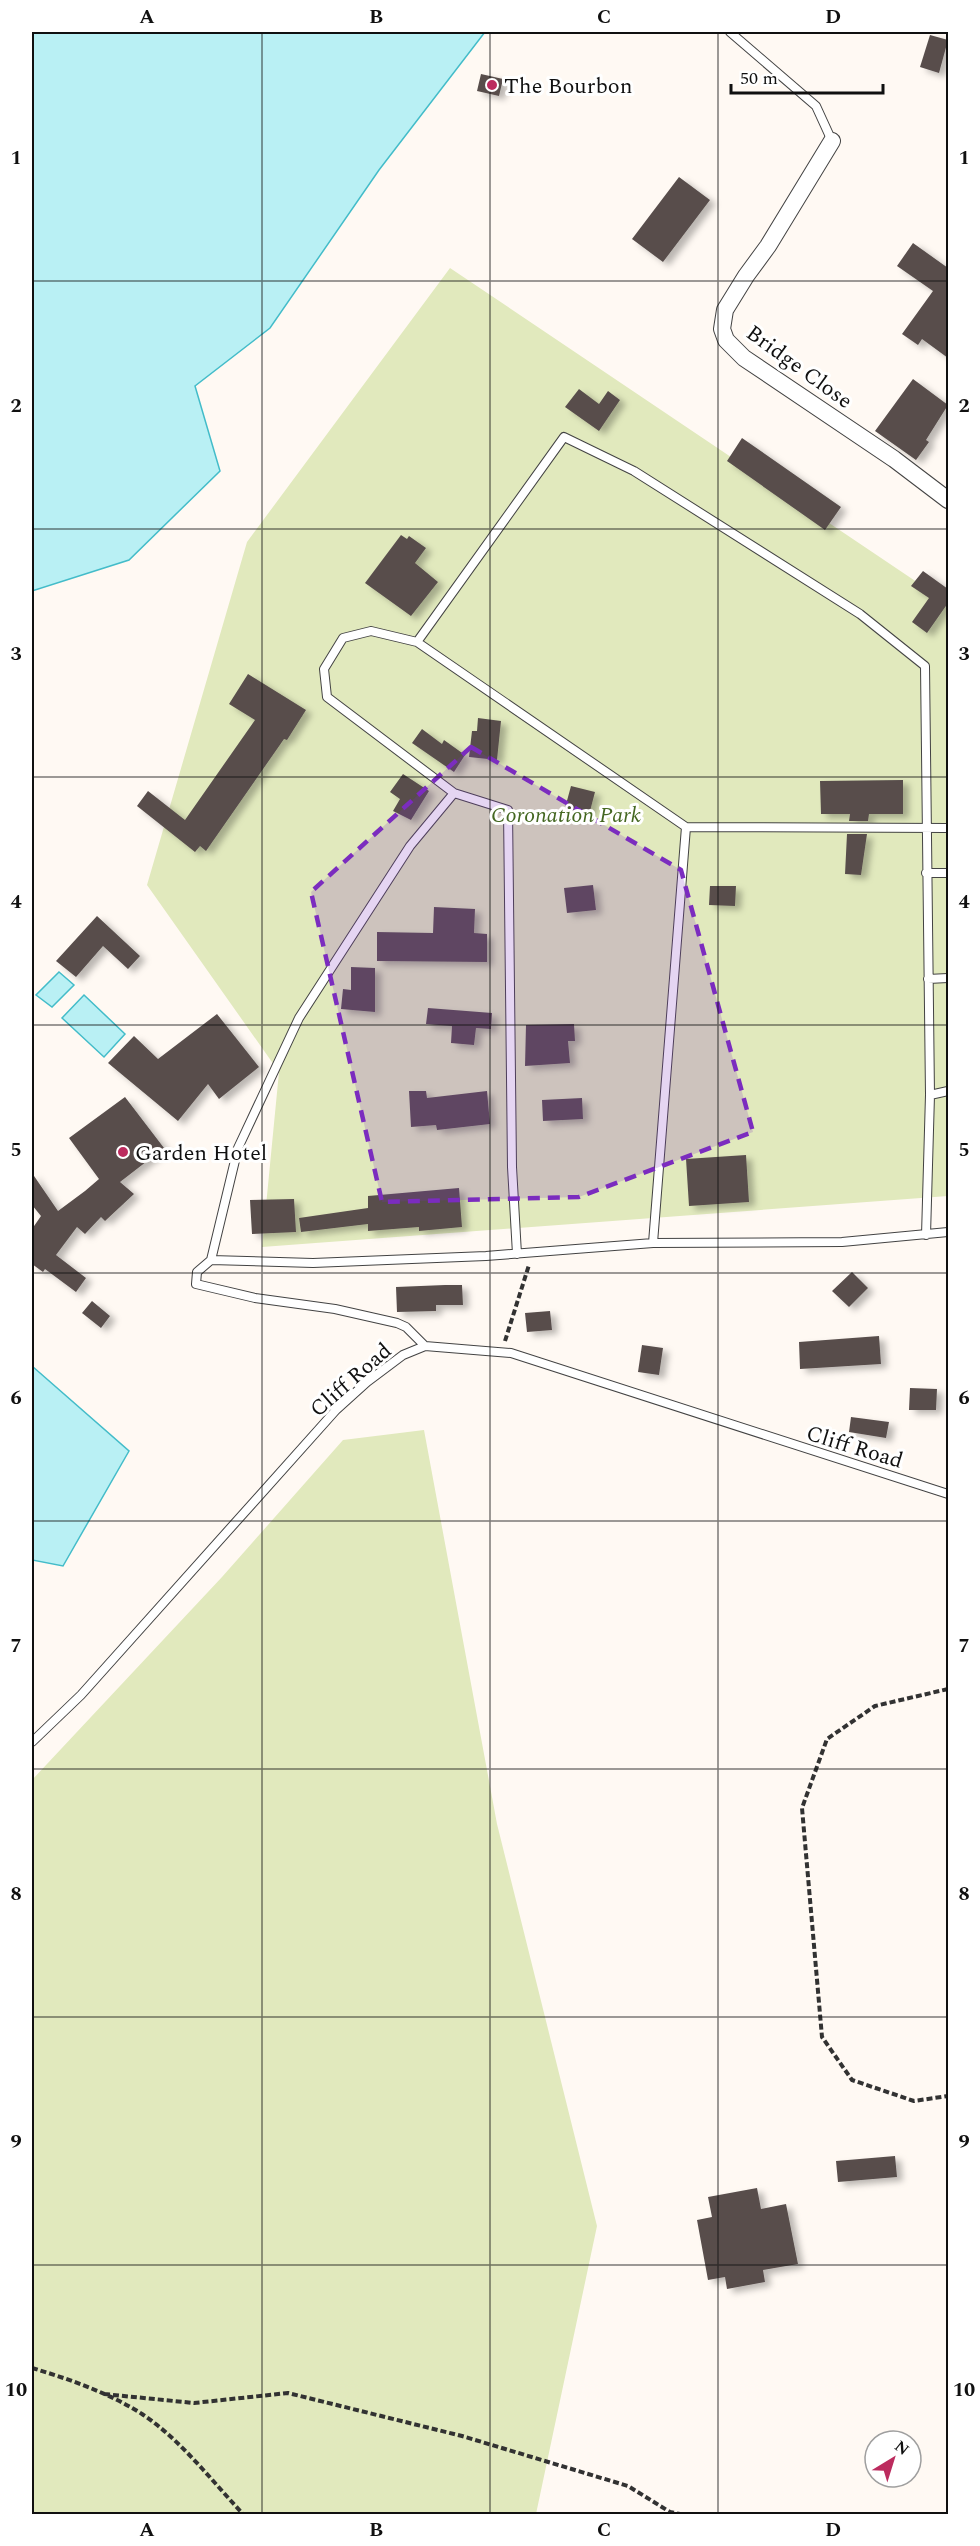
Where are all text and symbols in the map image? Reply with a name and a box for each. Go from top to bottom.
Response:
text: A [139,2,155,32]
text: B [369,2,383,32]
text: C [597,2,611,32]
text: D [825,2,841,32]
scale bar [731,57,882,95]
text: 50 m [740,65,778,92]
place label: The Bourbon [504,70,633,103]
marker: The Bourbon [485,78,499,92]
text: 1 [10,143,22,173]
text: 1 [958,143,970,173]
street label: Bridge Close [739,317,859,417]
text: 2 [10,391,22,421]
text: 2 [958,391,970,421]
text: 3 [10,639,22,669]
text: 3 [958,639,970,669]
park label: Coronation Park [491,799,641,832]
text: 4 [10,887,22,917]
text: 4 [958,887,970,917]
text: 5 [10,1135,22,1165]
text: 5 [958,1135,970,1165]
place label: Garden Hotel [135,1137,267,1170]
marker: Garden Hotel [116,1145,130,1159]
street label: Cliff Road [303,1335,399,1425]
text: 6 [10,1383,22,1413]
text: 6 [958,1383,970,1413]
street label: Cliff Road [802,1417,907,1478]
text: 7 [10,1631,22,1661]
text: 7 [958,1631,970,1661]
text: 8 [10,1879,22,1909]
text: 8 [958,1879,970,1909]
text: 9 [10,2127,22,2157]
text: 9 [958,2127,970,2157]
text: 10 [5,2375,27,2405]
text: 10 [953,2375,975,2405]
north arrow [863,2429,923,2489]
text: N [889,2434,914,2461]
text: A [139,2515,155,2545]
text: B [369,2515,383,2545]
text: C [597,2515,611,2545]
text: D [825,2515,841,2545]

